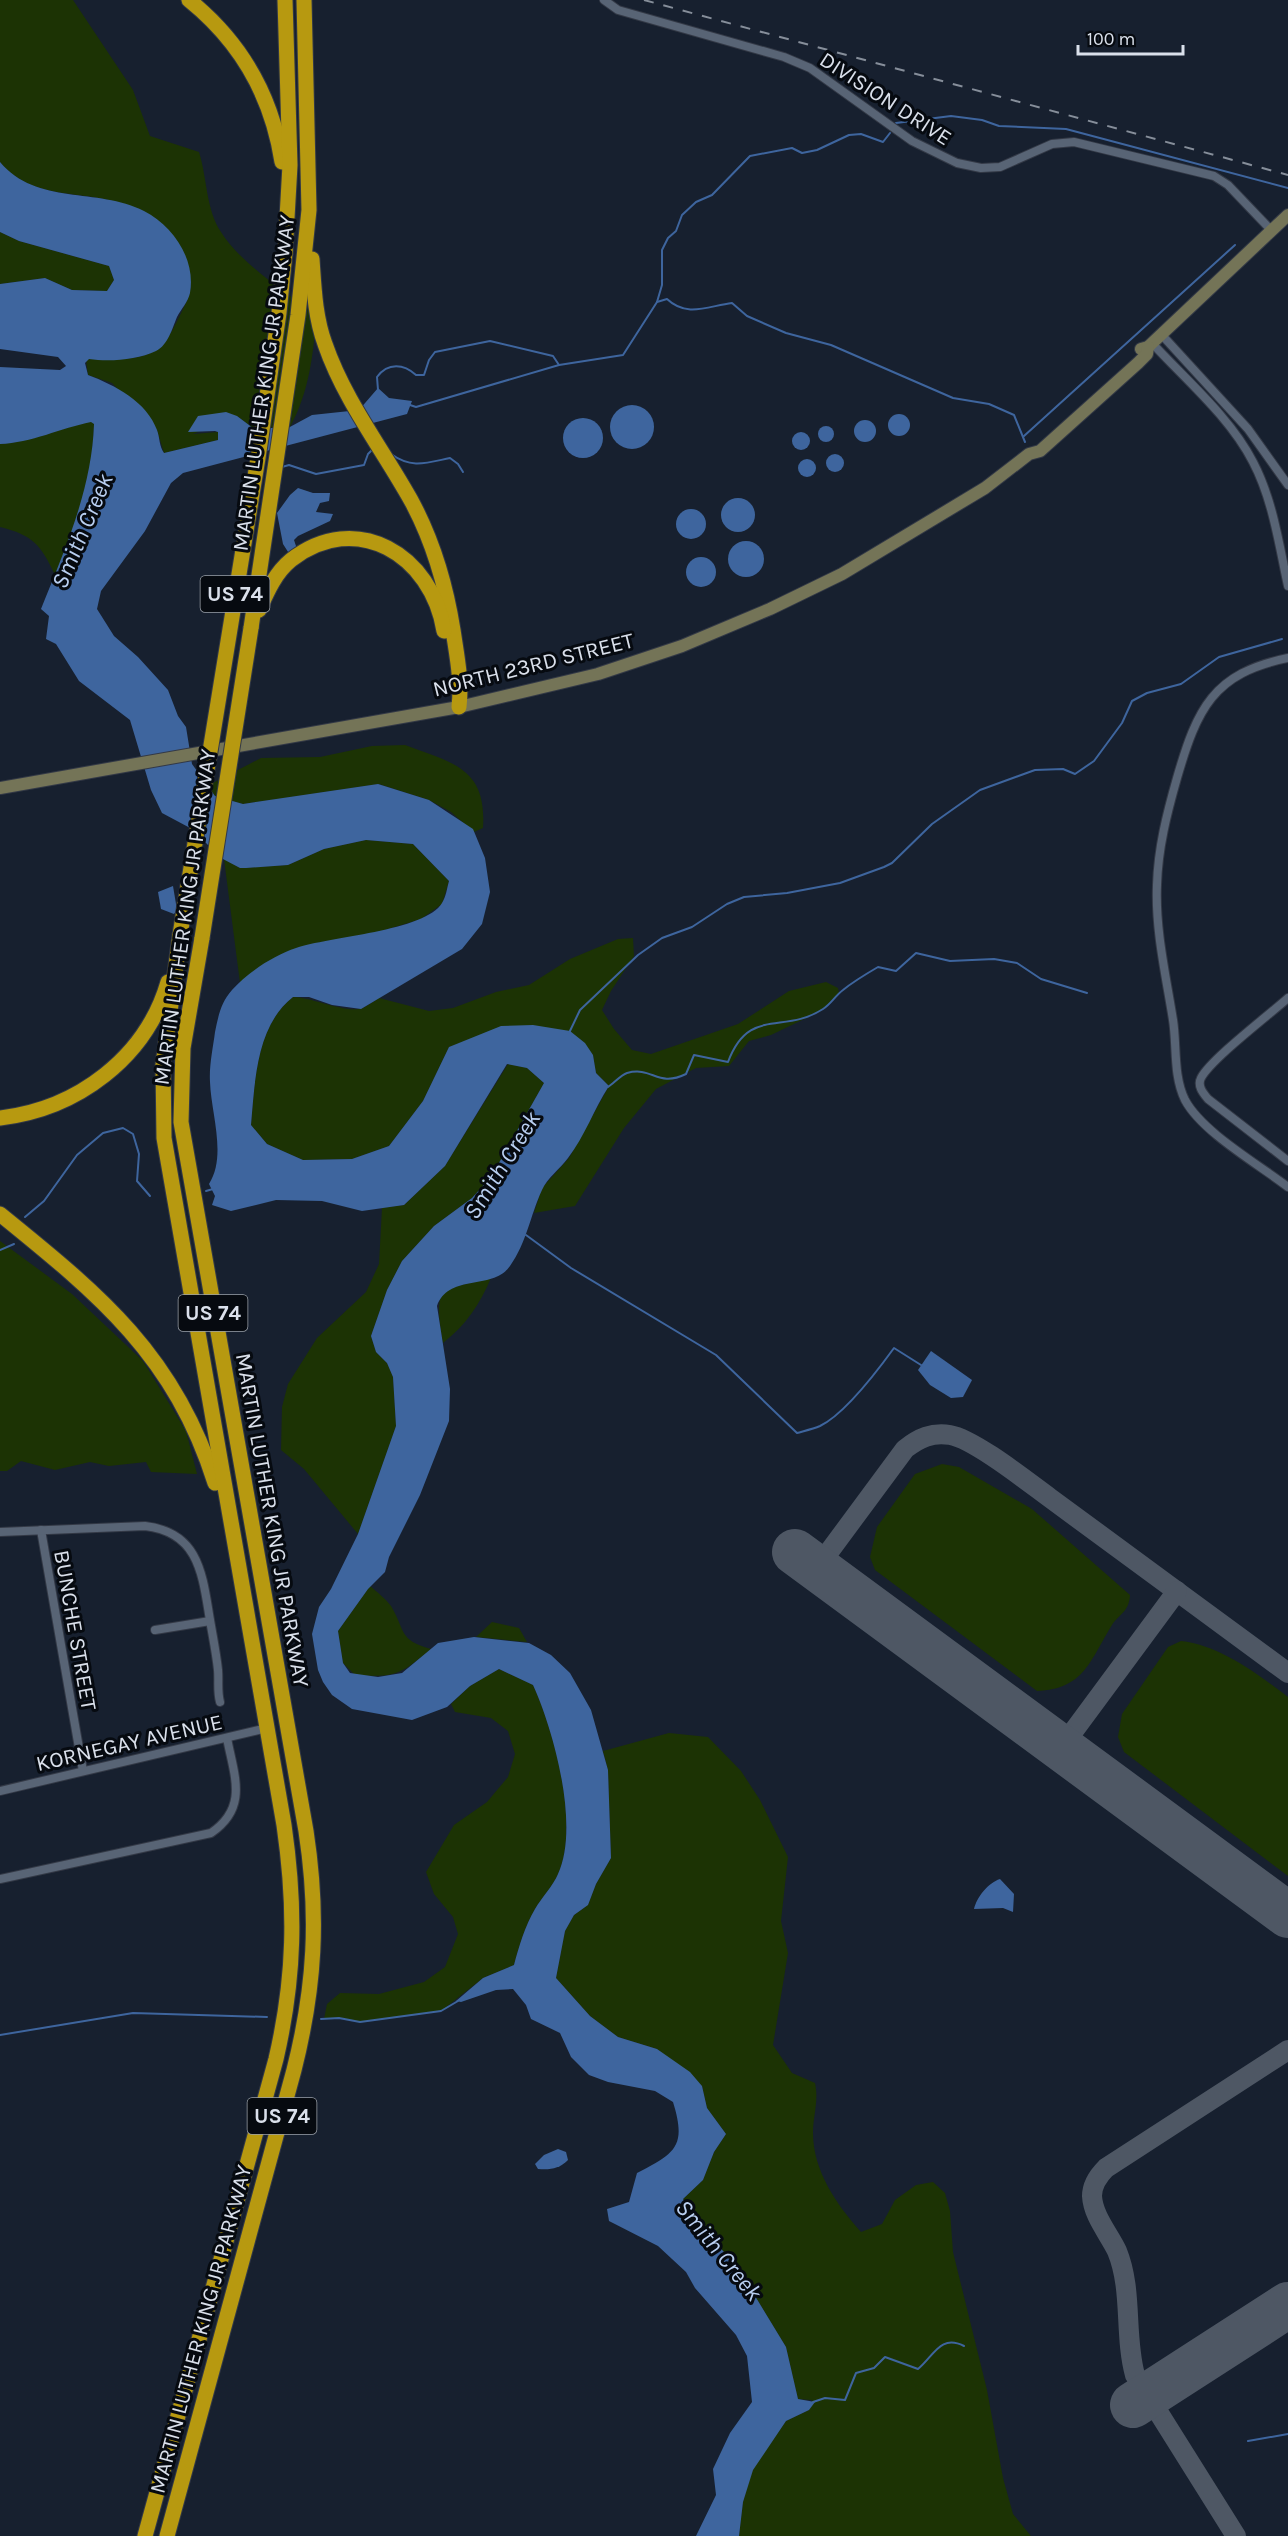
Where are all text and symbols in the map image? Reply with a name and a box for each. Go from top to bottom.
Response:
scale bar [1078,18,1183,56]
text: 100 m [1087,28,1135,50]
street label: DIVISION DRIVE [815,47,956,151]
street label: MARTIN LUTHER KING JR PARKWAY [228,213,300,553]
water label: Smith Creek [45,469,119,593]
road number: US 74 [200,576,270,612]
street label: NORTH 23RD STREET [430,627,636,703]
street label: MARTIN LUTHER KING JR PARKWAY [149,747,221,1087]
water label: Smith Creek [458,1105,547,1224]
road number: US 74 [178,1295,248,1331]
street label: MARTIN LUTHER KING JR PARKWAY [230,1351,314,1689]
street label: BUNCHE STREET [48,1548,102,1712]
street label: KORNEGAY AVENUE [33,1709,225,1777]
road number: US 74 [248,2098,316,2134]
street label: MARTIN LUTHER KING JR PARKWAY [145,2162,257,2496]
water label: Smith Creek [670,2194,769,2307]

